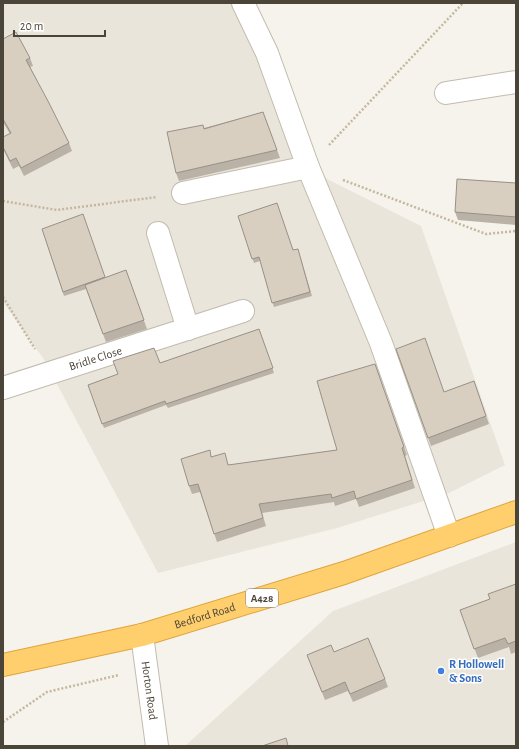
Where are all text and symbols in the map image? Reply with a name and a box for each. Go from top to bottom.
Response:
scale bar [14,12,105,38]
text: 20 m [20,20,43,32]
street label: Bridle Close [67,344,123,372]
road number: A428 [246,589,278,607]
street label: Bedford Road [173,601,237,631]
place label: R Hollowell & Sons [449,658,504,684]
street label: Horton Road [140,660,159,721]
marker: R Hollowell & Sons [436,666,446,676]

